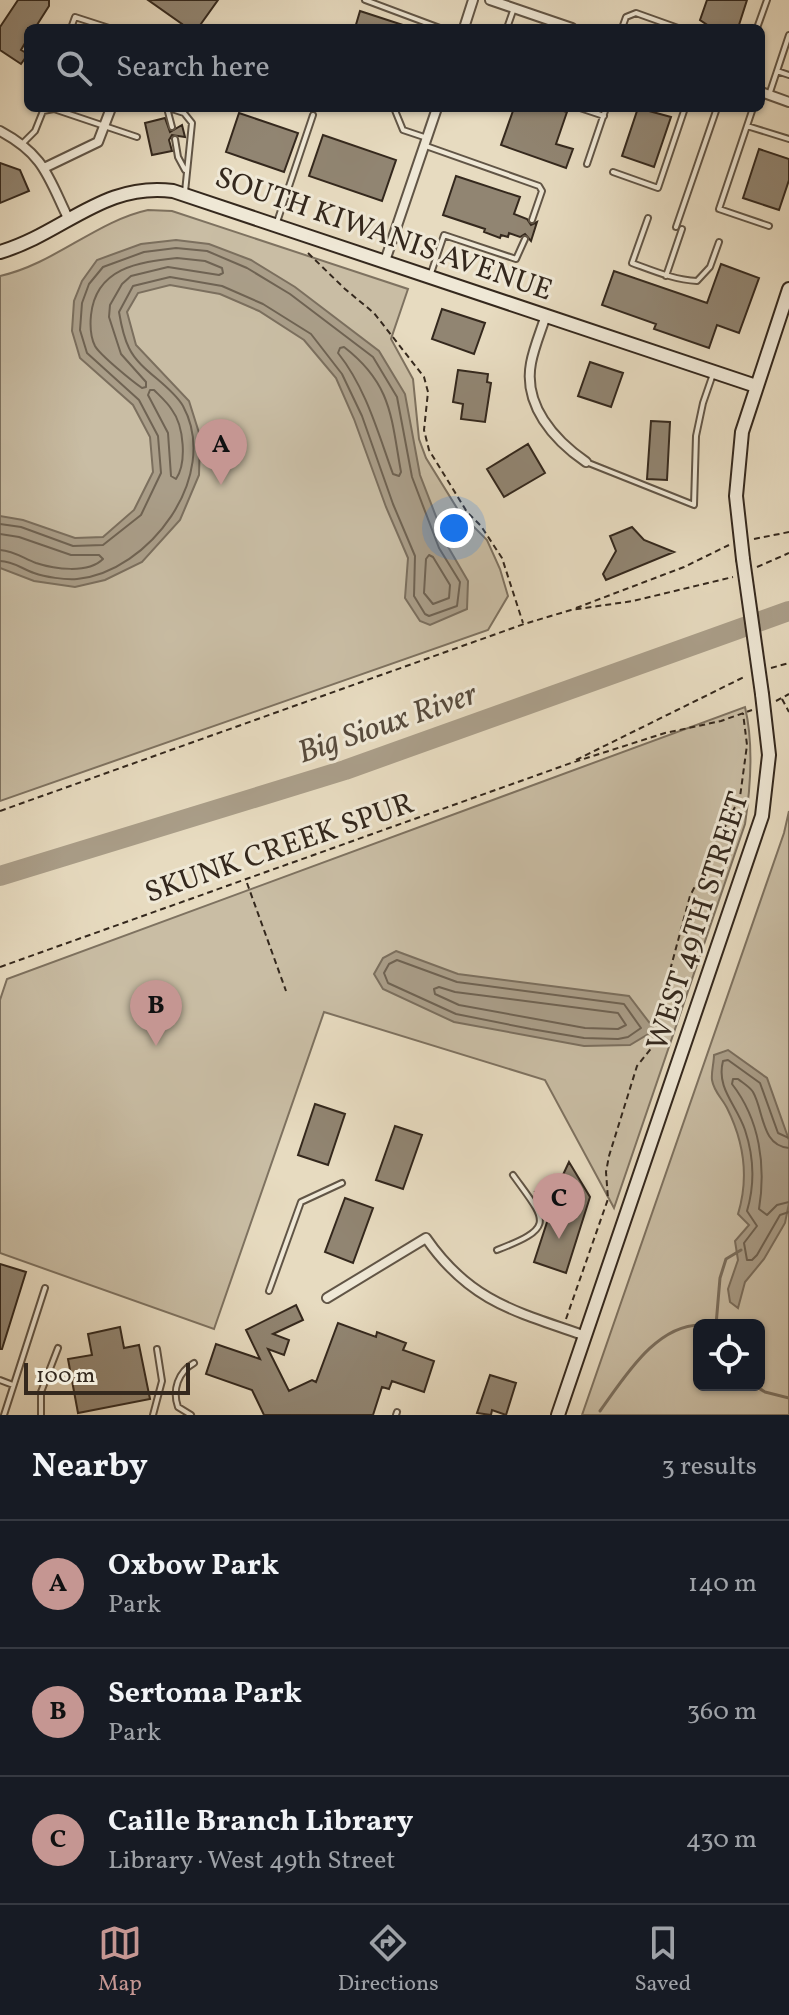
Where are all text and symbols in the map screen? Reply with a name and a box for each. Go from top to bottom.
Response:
search box [24,24,765,112]
icon: search [52,46,96,90]
text: Search here [116,47,270,89]
street label: SOUTH KIWANIS AVENUE [209,157,558,312]
pin: A [195,419,247,485]
your location [434,508,474,548]
water label: Big Sioux River [292,673,485,776]
street label: SKUNK CREEK SPUR [139,783,420,915]
street label: WEST 49TH STREET [637,787,761,1056]
pin: B [130,980,182,1046]
pin: C [533,1173,585,1239]
map controls [693,1319,765,1391]
button: locate [693,1319,765,1391]
scale bar [24,1359,190,1395]
text: 100 m [36,1361,95,1392]
text: Nearby [32,1444,148,1491]
text: 3 results [661,1449,757,1485]
text: Oxbow Park [108,1545,279,1587]
text: A [49,1566,67,1602]
text: 140 m [688,1566,757,1602]
text: Park [108,1587,161,1623]
text: Sertoma Park [108,1673,302,1715]
text: B [49,1694,67,1730]
text: 360 m [687,1694,757,1730]
text: Park [108,1715,161,1751]
text: Caille Branch Library [108,1801,413,1843]
text: C [50,1822,66,1858]
text: 430 m [686,1822,757,1858]
text: Library · West 49th Street [108,1843,395,1879]
tab: Map [98,1921,142,2000]
tab: Directions [338,1921,439,2000]
tab: Saved [634,1921,691,2000]

